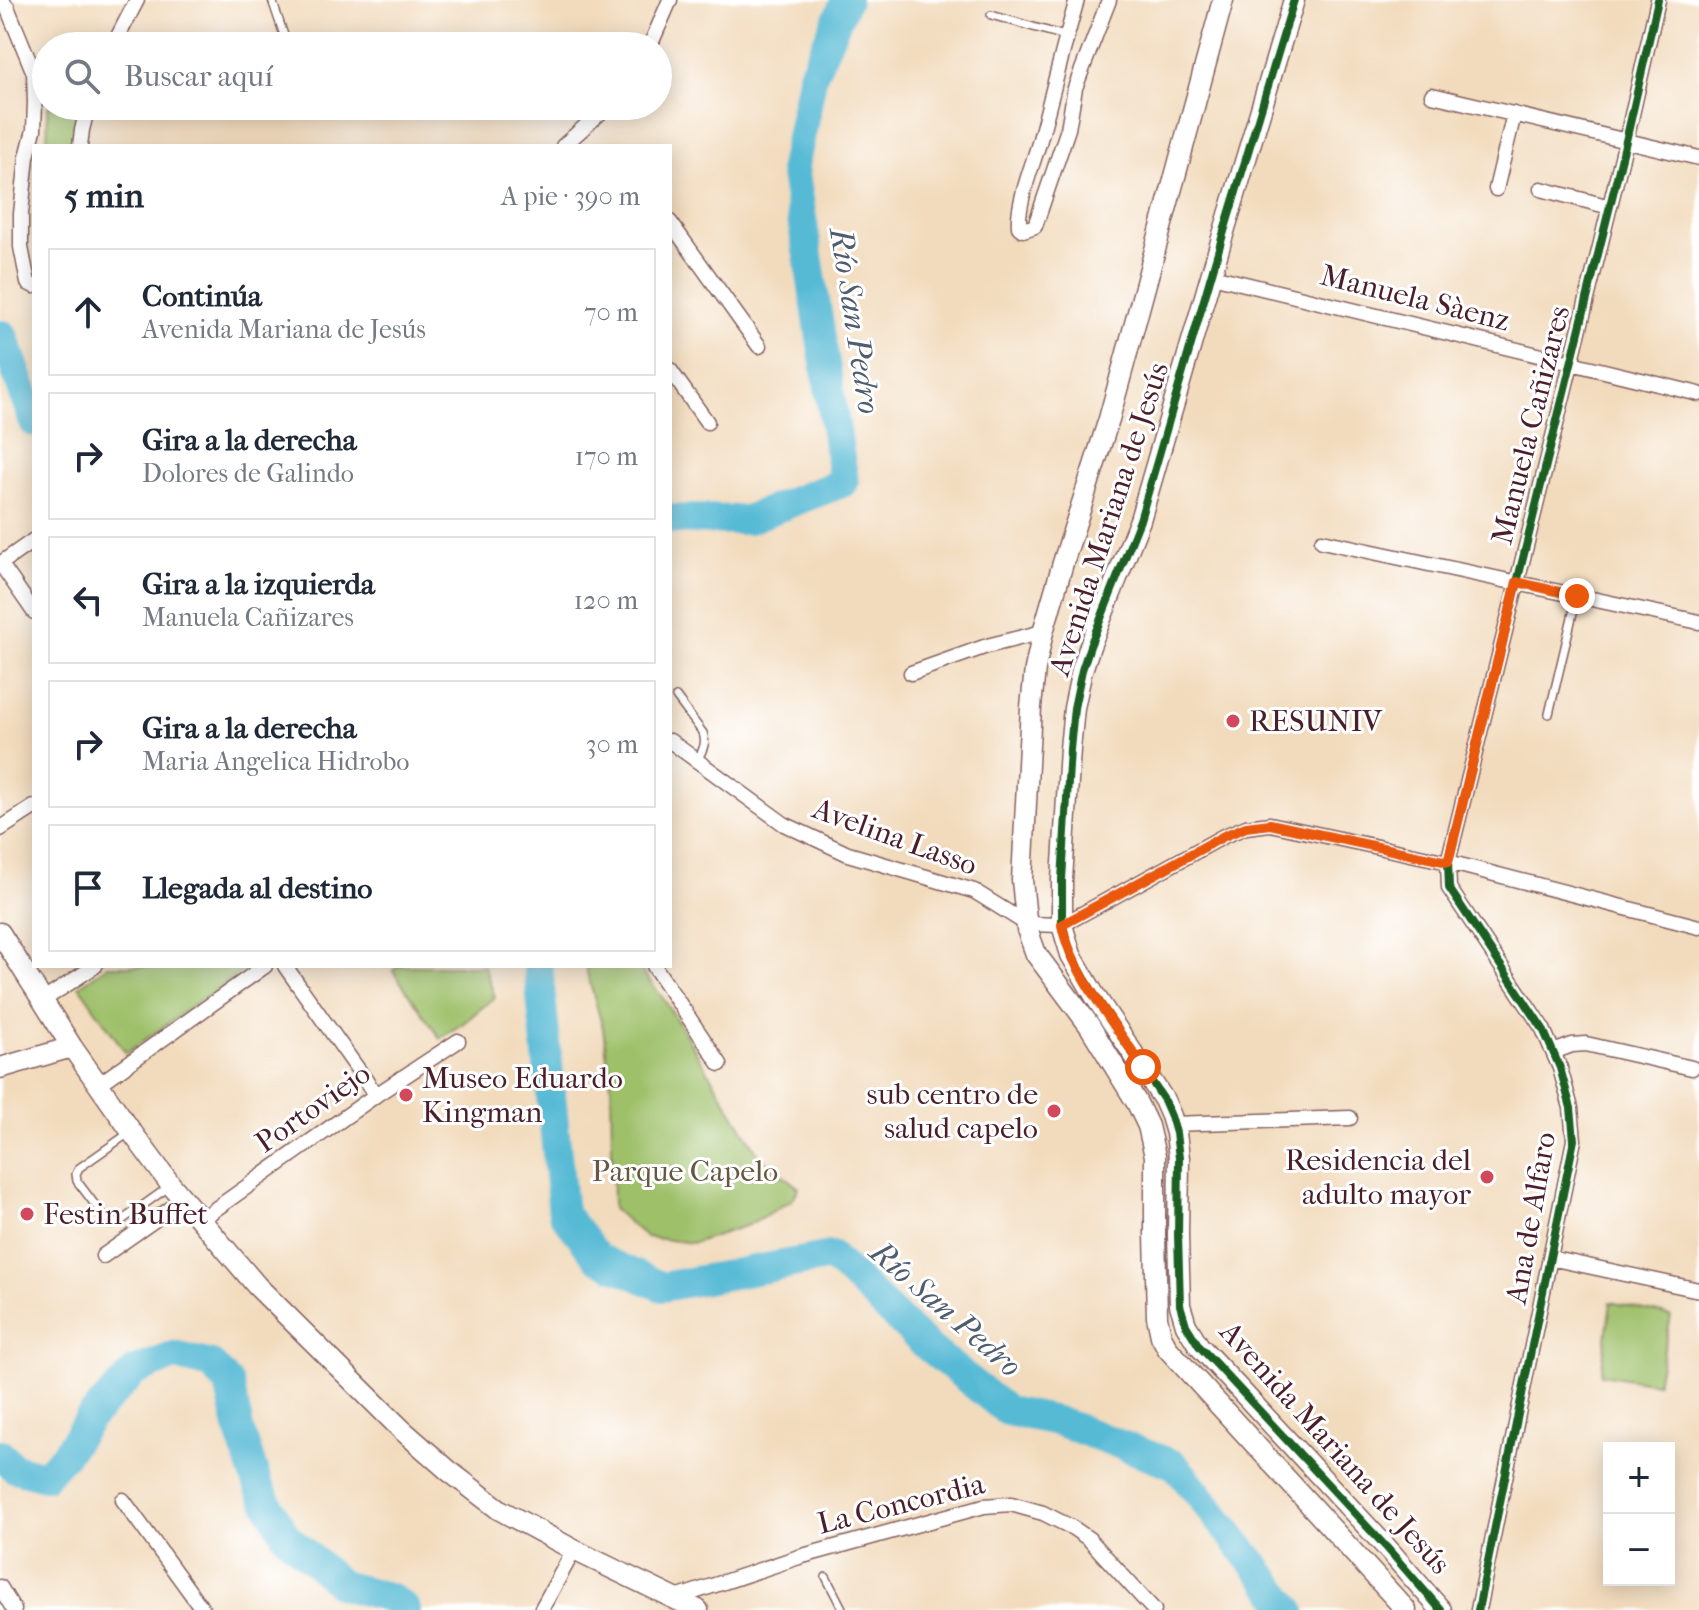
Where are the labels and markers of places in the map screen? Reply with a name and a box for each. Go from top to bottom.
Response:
place label: RESUNIV [1249,704,1383,739]
marker: RESUNIV [1224,712,1242,730]
place label: Museo Eduardo Kingman [422,1061,623,1130]
place label: sub centro de salud capelo [867,1077,1038,1146]
marker: Museo Eduardo Kingman [397,1086,415,1104]
marker: sub centro de salud capelo [1045,1102,1063,1120]
place label: Residencia del adulto mayor [1285,1143,1471,1212]
marker: Residencia del adulto mayor [1478,1168,1496,1186]
place label: Festin Buffet [43,1197,208,1232]
marker: Festin Buffet [18,1205,36,1223]

